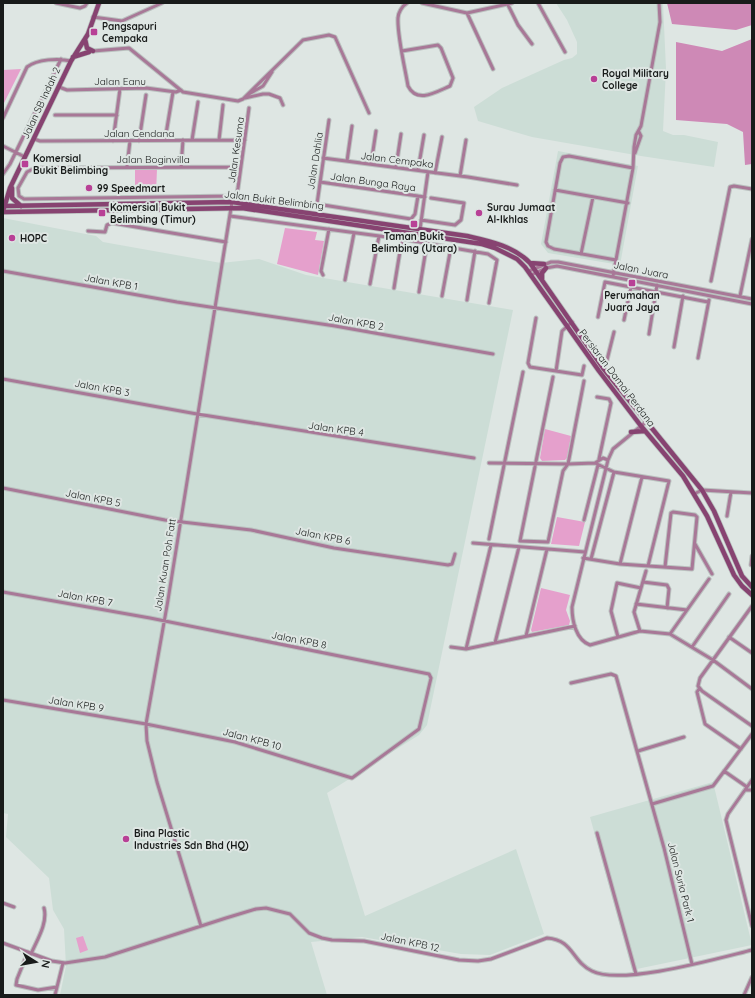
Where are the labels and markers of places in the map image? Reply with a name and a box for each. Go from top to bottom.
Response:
place label: Pangsapuri Cempaka [102,20,157,45]
marker: Pangsapuri Cempaka [89,27,99,37]
place label: Royal Military College [602,67,669,92]
marker: Royal Military College [589,74,599,84]
place label: Komersial Bukit Belimbing [33,152,108,177]
marker: Komersial Bukit Belimbing [20,159,30,169]
place label: 99 Speedmart [97,182,165,195]
marker: 99 Speedmart [84,183,94,193]
place label: Komersial Bukit Belimbing (Timur) [110,201,196,226]
place label: Surau Jumaat Al-Ikhlas [487,201,555,226]
marker: Komersial Bukit Belimbing (Timur) [97,208,107,218]
marker: Surau Jumaat Al-Ikhlas [474,208,484,218]
marker: Taman Bukit Belimbing (Utara) [409,219,419,229]
place label: Taman Bukit Belimbing (Utara) [371,230,457,255]
place label: HOPC [20,232,48,245]
marker: HOPC [7,233,17,243]
marker: Perumahan Juara Jaya [627,278,637,288]
place label: Perumahan Juara Jaya [604,289,660,314]
place label: Bina Plastic Industries Sdn Bhd (HQ) [134,827,249,852]
marker: Bina Plastic Industries Sdn Bhd (HQ) [121,834,131,844]

